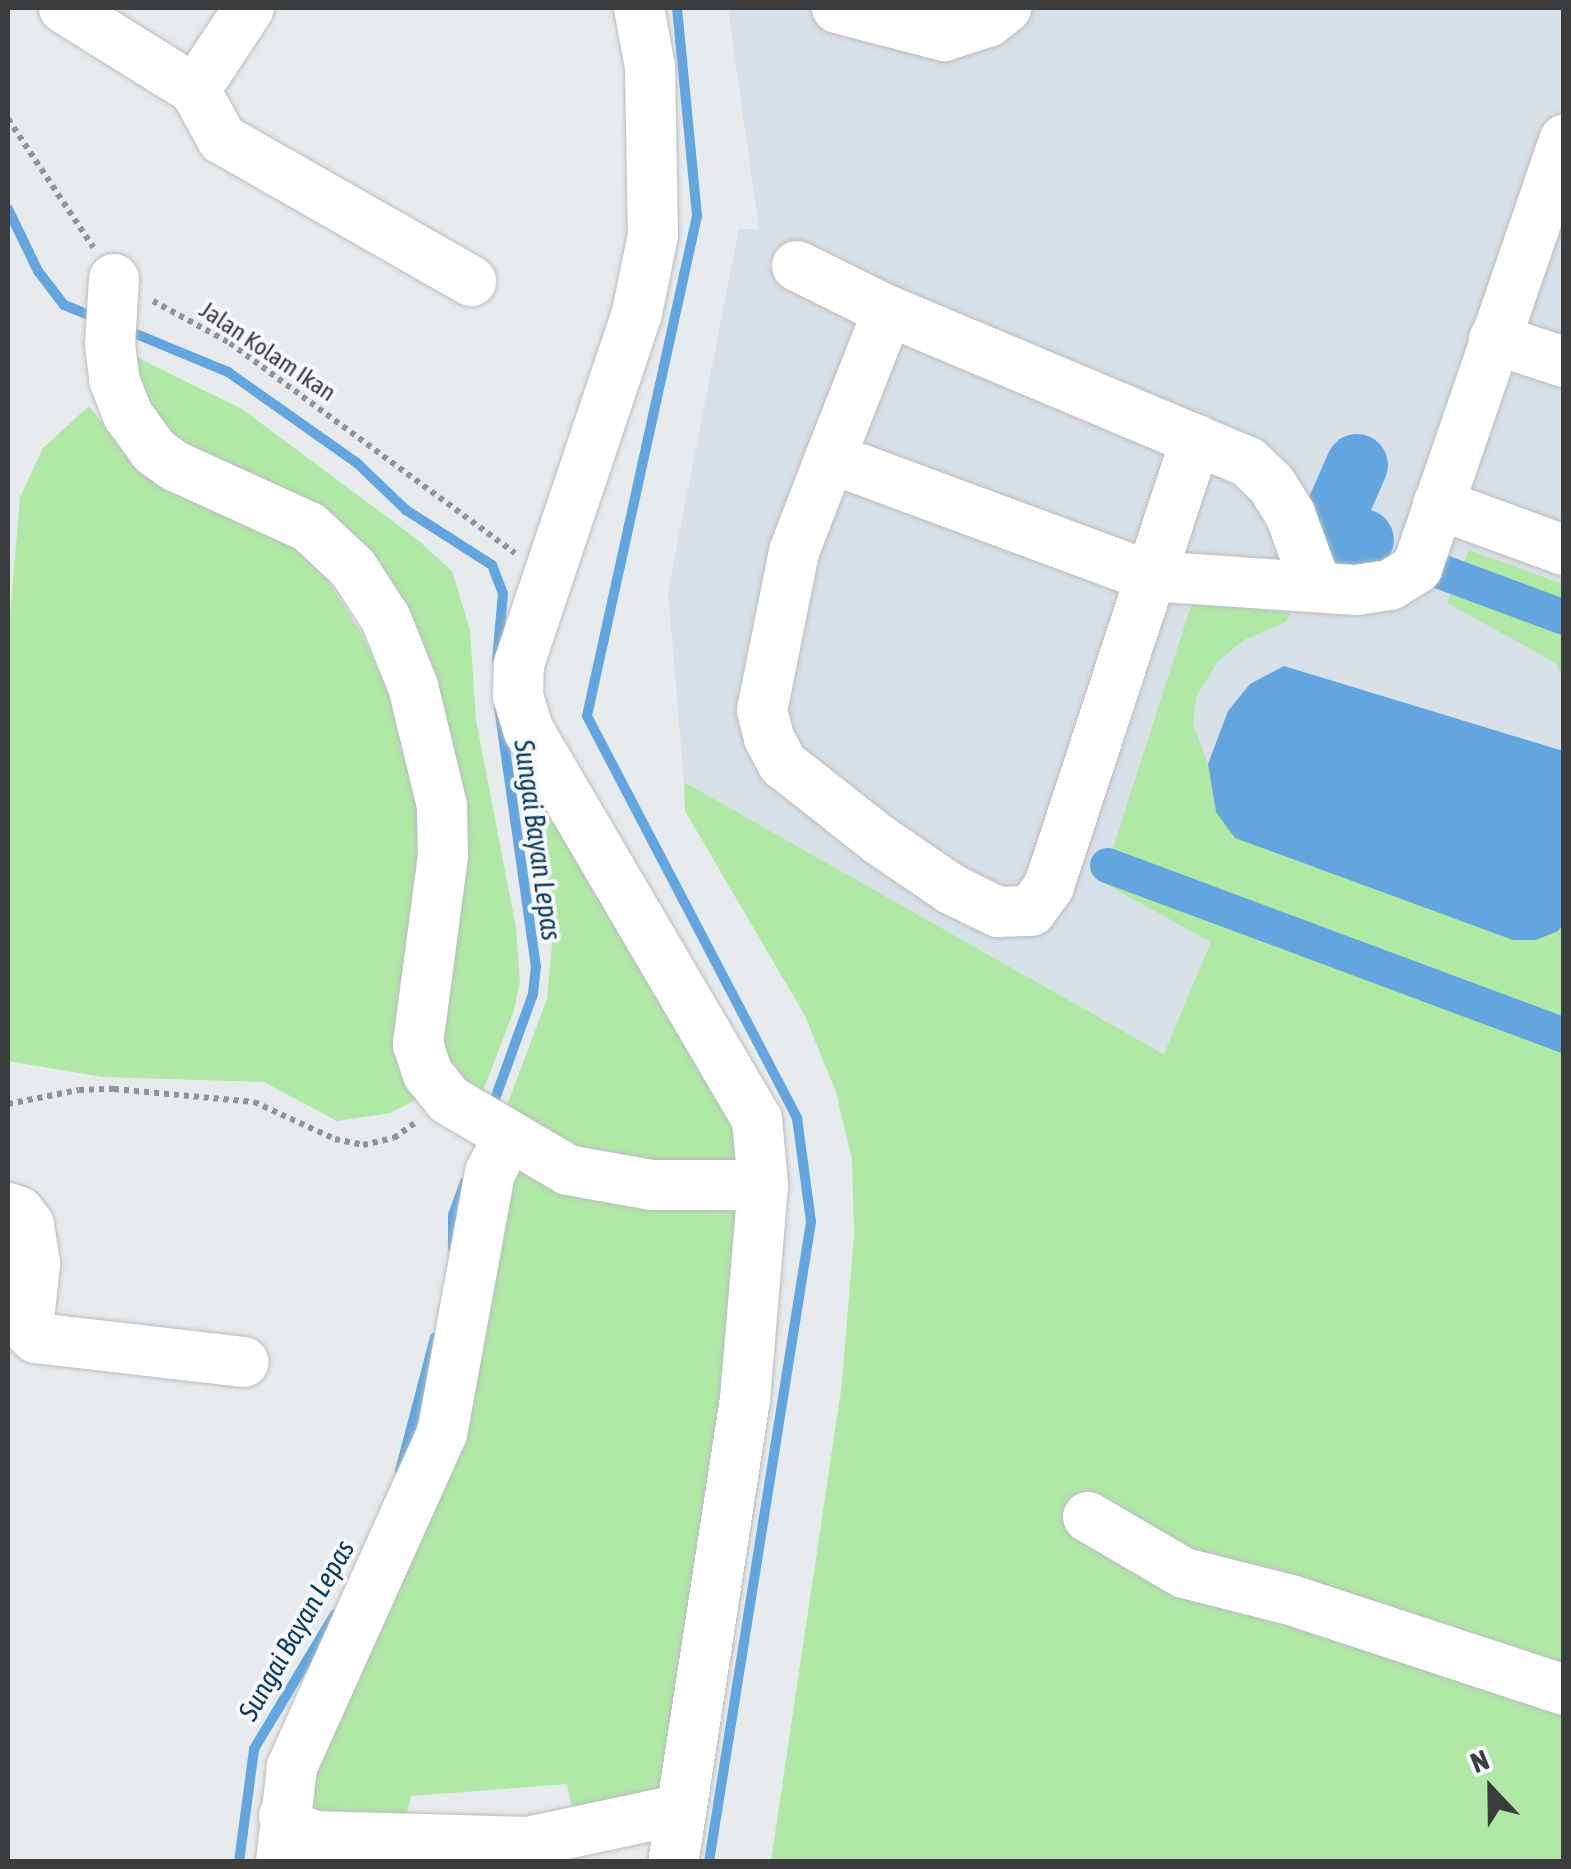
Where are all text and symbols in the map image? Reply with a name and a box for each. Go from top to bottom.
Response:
street label: Jalan Kolam Ikan [194,294,342,408]
water label: Sungai Bayan Lepas [507,737,569,943]
water label: Sungai Bayan Lepas [231,1534,361,1726]
north arrow [1441,1739,1541,1839]
text: N [1466,1743,1493,1779]

